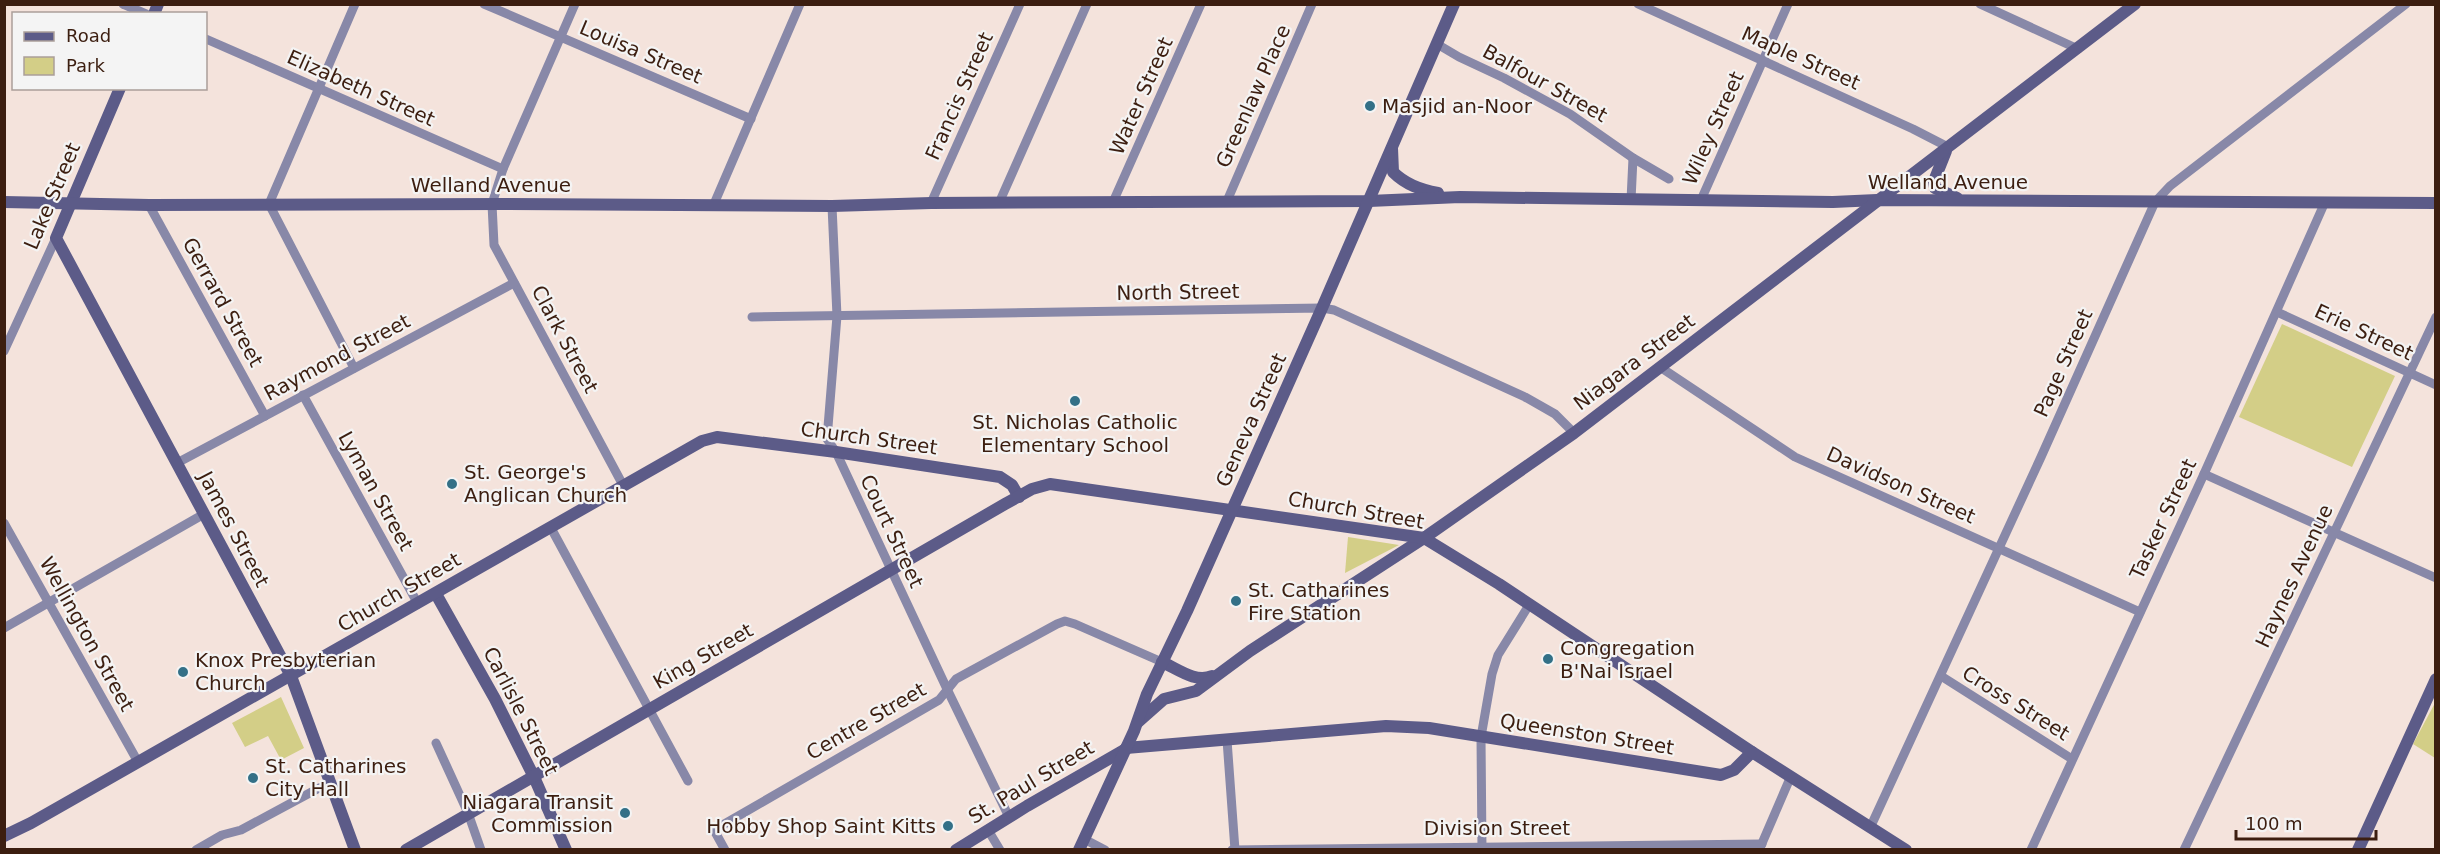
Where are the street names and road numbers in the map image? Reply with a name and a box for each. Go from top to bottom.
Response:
street label: Louisa Street [576,15,706,89]
street label: Greenlaw Place [1211,21,1295,171]
street label: Maple Street [1738,21,1864,95]
street label: Francis Street [920,28,998,164]
street label: Water Street [1104,33,1178,159]
street label: Balfour Street [1478,39,1612,127]
street label: Elizabeth Street [283,45,439,131]
street label: Wiley Street [1677,67,1749,188]
street label: Lake Street [19,139,85,253]
street label: Welland Avenue [1868,170,2028,194]
street label: Welland Avenue [411,173,571,197]
street label: Gerrard Street [178,233,268,371]
street label: North Street [1116,279,1240,305]
street label: Clark Street [527,281,604,397]
street label: Erie Street [2311,299,2417,365]
street label: Page Street [2029,305,2098,421]
street label: Raymond Street [260,308,414,406]
street label: Niagara Street [1569,309,1699,415]
street label: Geneva Street [1211,349,1291,491]
street label: Church Street [799,417,939,460]
street label: Lyman Street [333,427,419,555]
street label: Davidson Street [1823,441,1979,529]
street label: Tasker Street [2124,455,2201,584]
street label: James Street [193,465,275,591]
street label: Court Street [855,471,929,592]
street label: Church Street [1286,486,1426,534]
street label: Haynes Avenue [2250,501,2338,651]
street label: Church Street [333,547,465,637]
street label: Wellington Street [35,553,139,716]
street label: King Street [649,618,757,694]
street label: Carlisle Street [478,643,564,779]
street label: Cross Street [1958,661,2074,746]
street label: Centre Street [802,677,930,765]
street label: Queenston Street [1498,708,1676,760]
street label: St. Paul Street [964,735,1098,829]
street label: Division Street [1424,816,1570,840]

